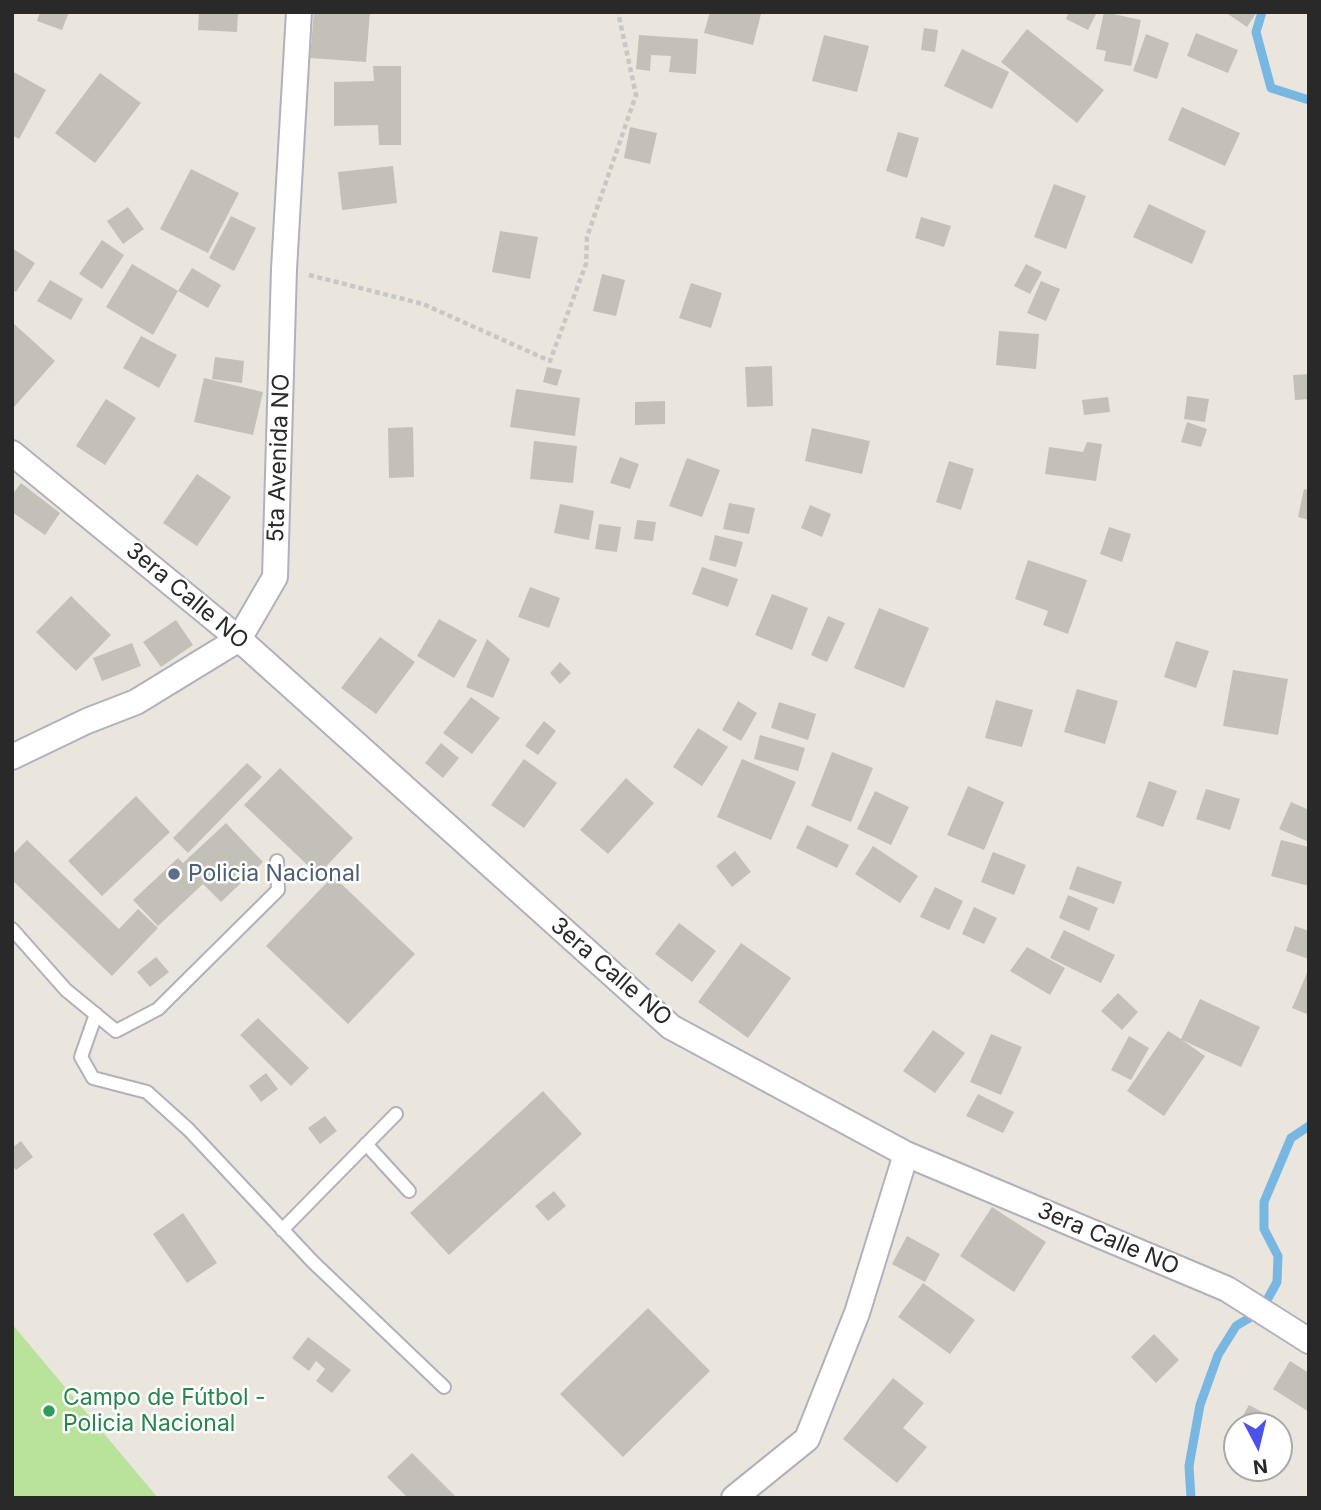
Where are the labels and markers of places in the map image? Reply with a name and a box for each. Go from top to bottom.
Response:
place label: Policia Nacional [188,860,360,888]
marker: Policia Nacional [166,866,182,882]
place label: Campo de Fútbol - Policia Nacional [63,1384,266,1438]
marker: Campo de Fútbol - Policia Nacional [41,1403,57,1419]

